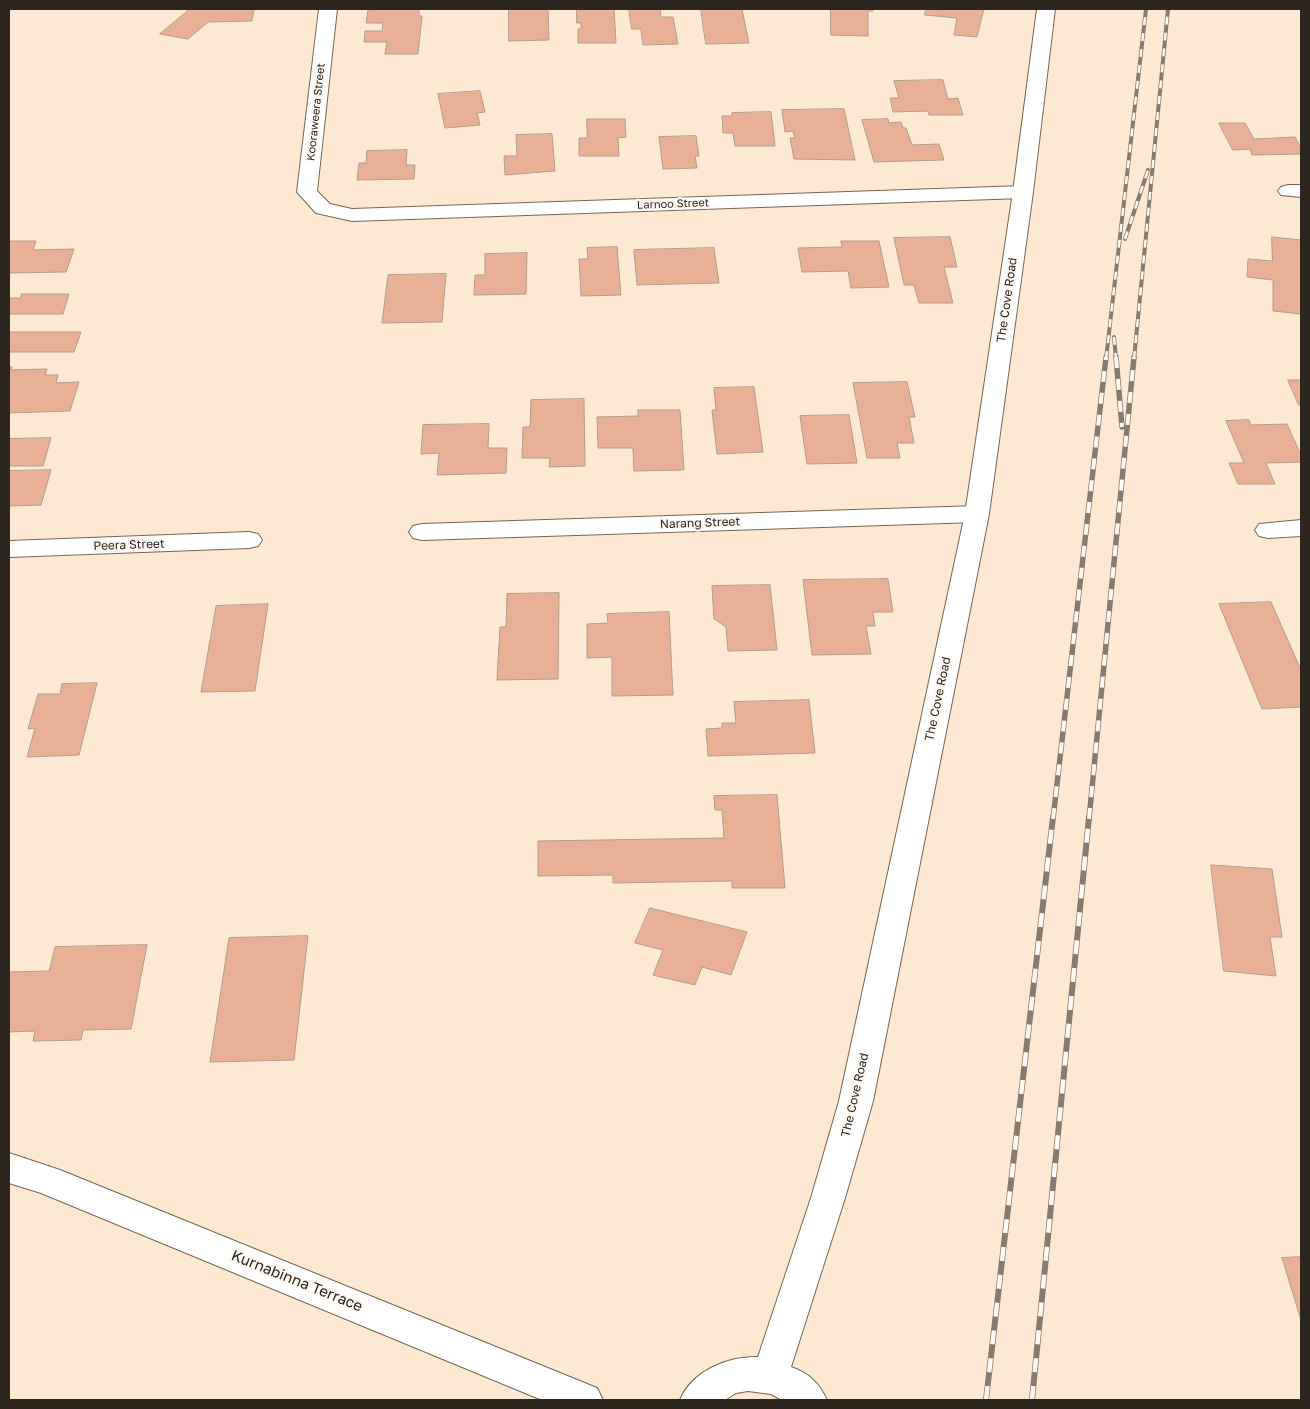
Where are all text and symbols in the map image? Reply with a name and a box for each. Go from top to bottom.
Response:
street label: Kooraweera Street [304,63,328,161]
street label: Larnoo Street [637,196,709,212]
street label: The Cove Road [994,257,1020,343]
street label: Narang Street [660,514,740,532]
street label: Peera Street [93,537,165,553]
street label: The Cove Road [922,656,954,742]
street label: The Cove Road [838,1052,872,1138]
street label: Kurnabinna Terrace [229,1246,365,1316]

